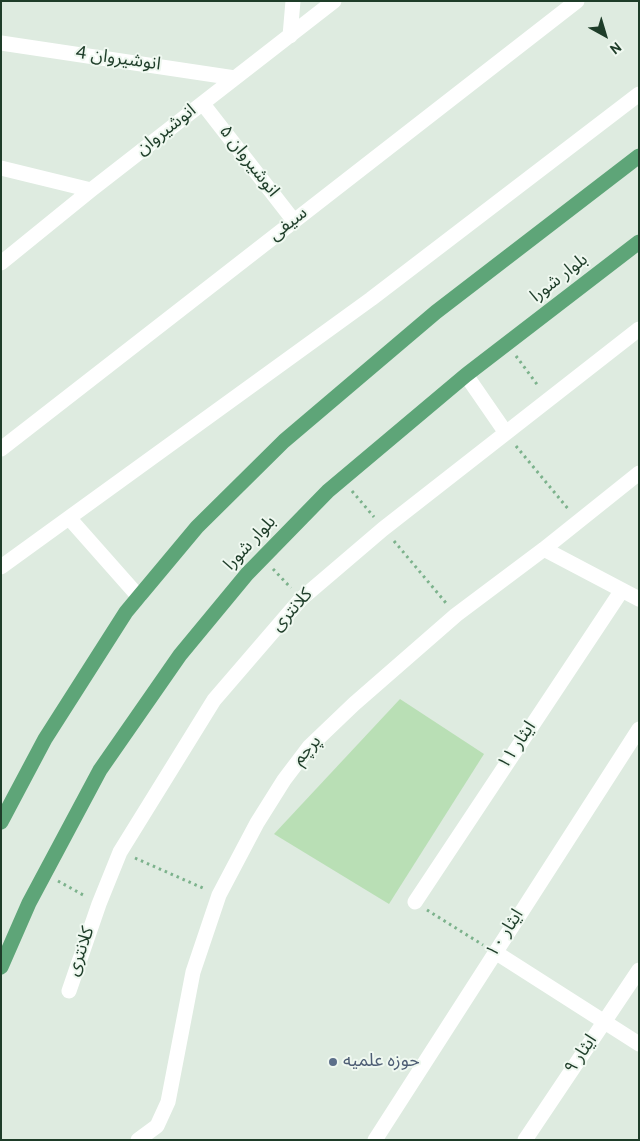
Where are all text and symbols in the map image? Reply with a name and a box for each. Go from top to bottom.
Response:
north arrow [580,10,630,60]
text: N [605,37,624,57]
street label: انوشیروان 4 [74,43,162,77]
street label: انوشیروان [133,101,201,161]
street label: انوشیروان ۵ [213,122,283,202]
street label: سیفی [265,203,313,247]
street label: بلوار شورا [527,250,593,308]
street label: بلوار شورا [220,512,282,576]
street label: کلانتری [268,585,318,637]
street label: ایثار ۱۱ [494,718,542,774]
street label: پرچم [289,732,327,770]
street label: ایثار ۱۰ [482,906,530,962]
street label: کلانتری [64,925,100,979]
street label: ایثار ۹ [561,1031,603,1079]
place label: حوزه علمیه [343,1051,420,1073]
marker: حوزه علمیه [327,1056,339,1068]

